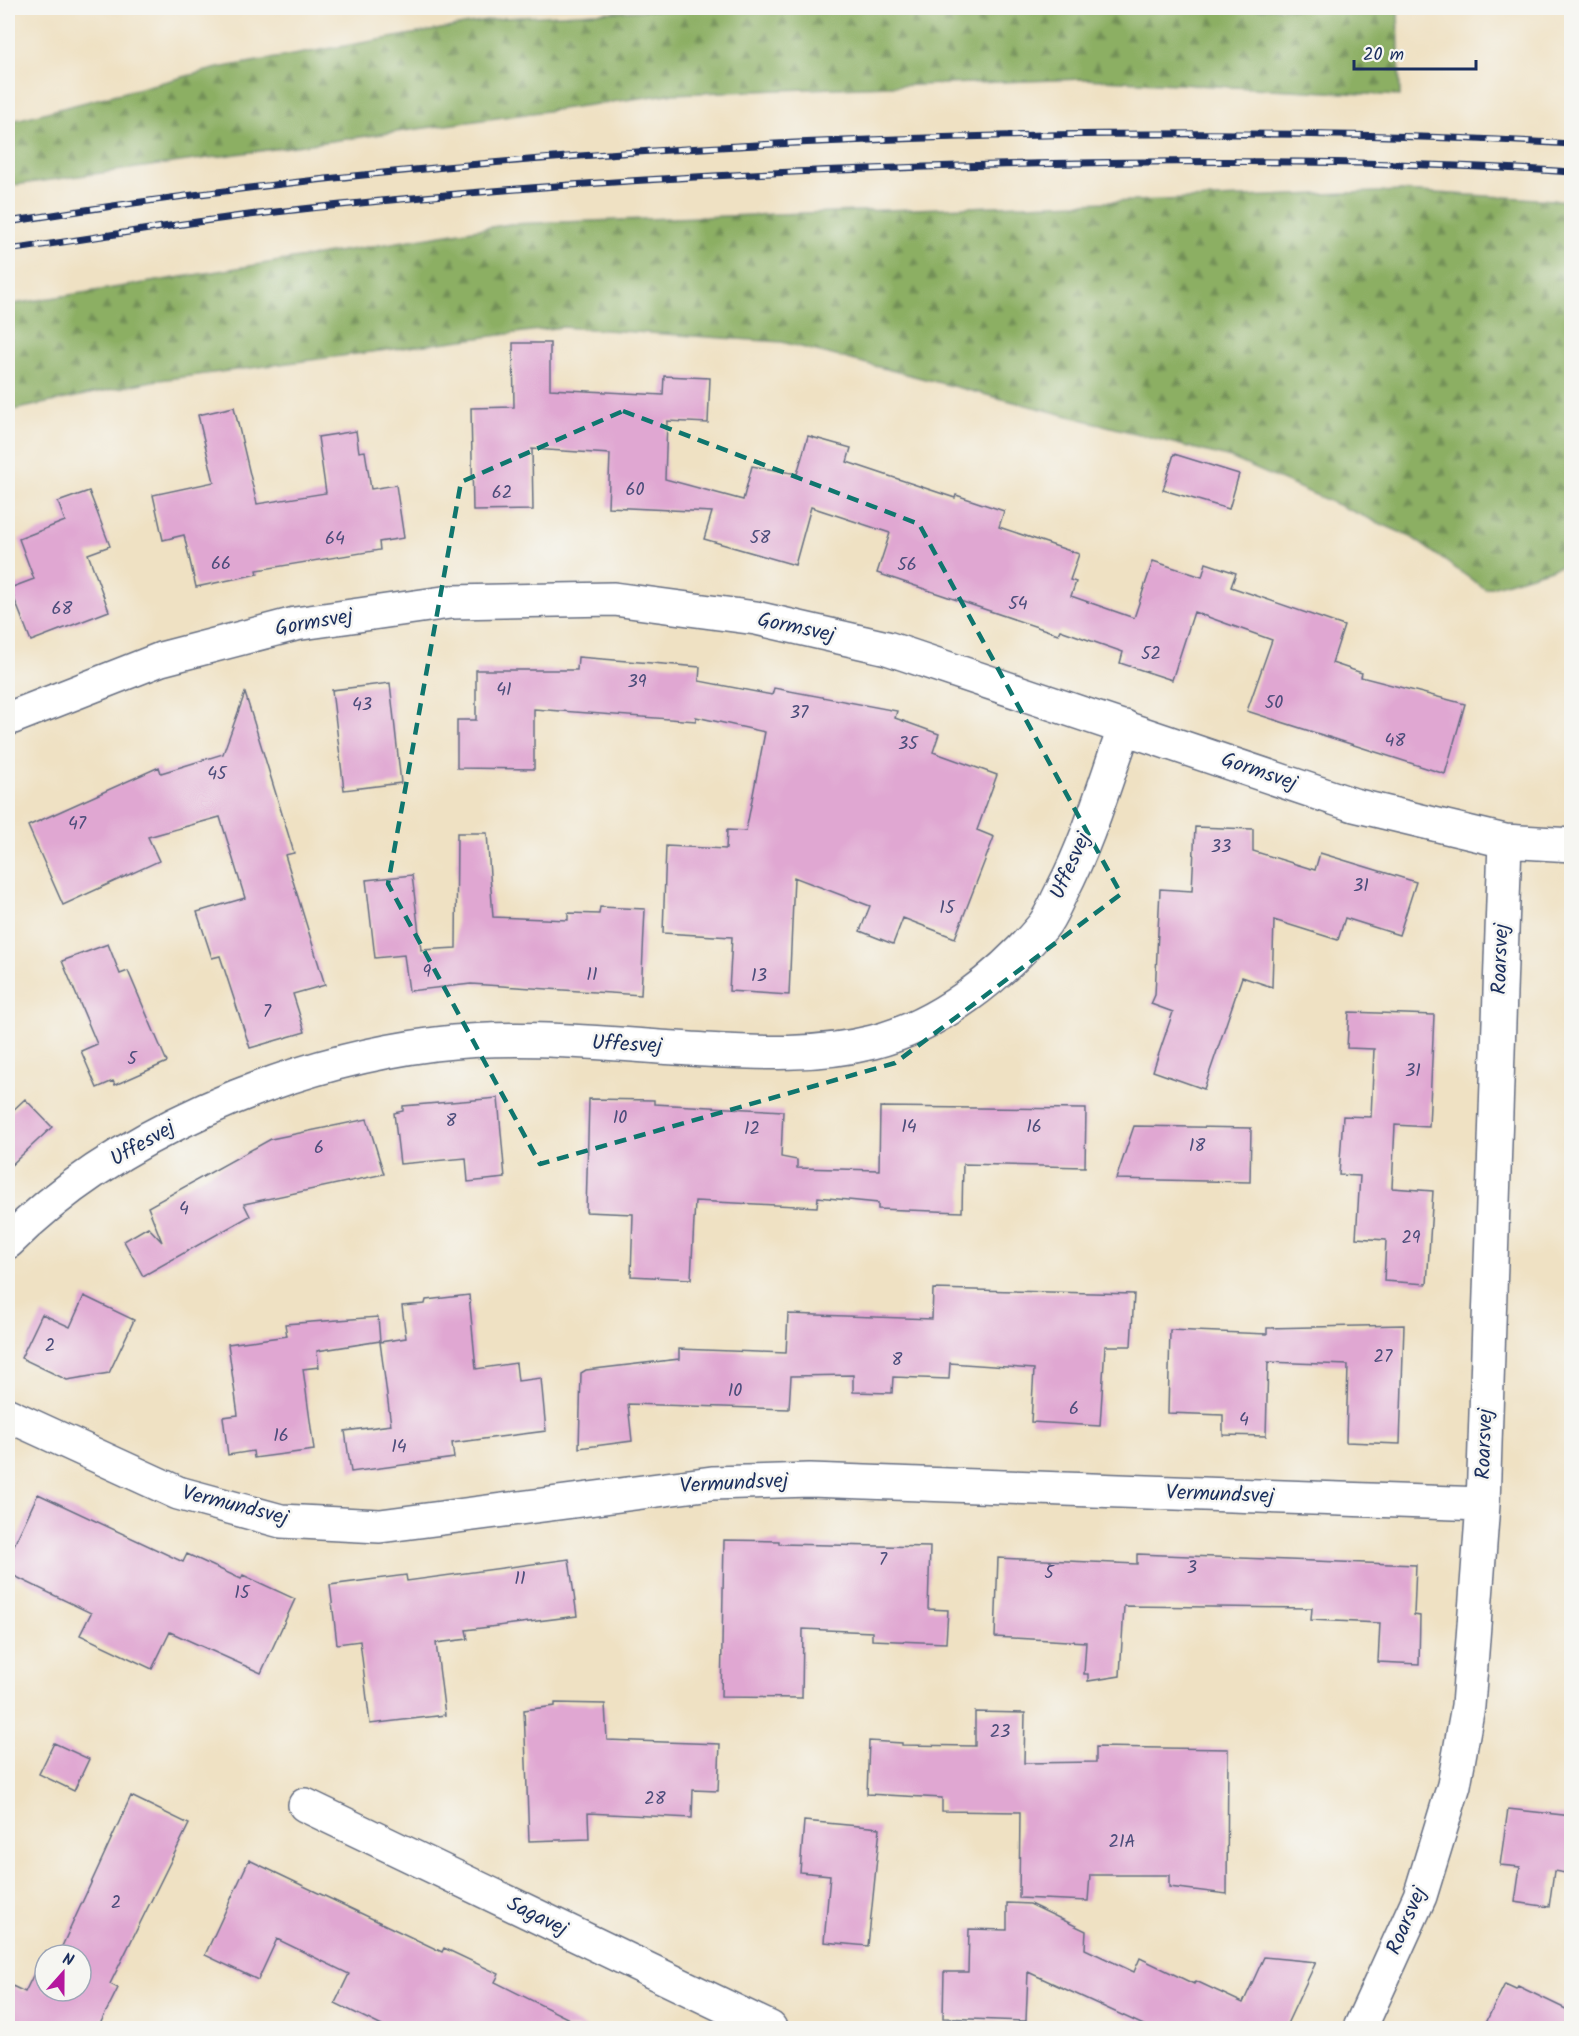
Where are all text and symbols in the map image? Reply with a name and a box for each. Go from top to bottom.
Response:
scale bar [1354,33,1476,71]
text: 20 m [1363,41,1404,70]
house number: 60 [625,476,645,505]
house number: 62 [492,479,512,508]
house number: 58 [750,524,770,553]
house number: 64 [325,525,345,554]
house number: 66 [211,550,231,579]
house number: 56 [897,551,917,580]
house number: 54 [1008,590,1028,619]
house number: 68 [52,595,73,624]
street label: Gormsvej [272,600,356,646]
street label: Gormsvej [754,604,839,652]
house number: 52 [1141,640,1161,669]
house number: 39 [627,668,647,697]
house number: 41 [496,676,512,705]
house number: 50 [1265,689,1283,718]
house number: 43 [352,691,372,720]
house number: 37 [790,699,809,728]
house number: 48 [1385,727,1406,756]
house number: 35 [898,730,919,759]
street label: Gormsvej [1216,744,1302,801]
house number: 45 [207,760,228,789]
house number: 47 [68,810,87,839]
street label: Uffesvej [1042,827,1101,905]
house number: 33 [1211,833,1231,862]
house number: 31 [1353,872,1369,901]
house number: 15 [939,894,956,923]
street label: Roarsvej [1483,922,1519,995]
house number: 9 [423,958,432,987]
house number: 11 [586,961,598,990]
house number: 13 [751,962,767,991]
house number: 7 [263,998,272,1027]
street label: Uffesvej [591,1027,664,1063]
house number: 5 [127,1045,138,1074]
house number: 31 [1405,1057,1421,1086]
house number: 10 [613,1104,627,1133]
house number: 8 [446,1107,457,1136]
street label: Uffesvej [104,1112,182,1176]
house number: 14 [901,1113,917,1142]
house number: 16 [1026,1113,1042,1142]
house number: 12 [744,1115,760,1144]
house number: 18 [1189,1132,1205,1161]
house number: 6 [314,1134,324,1163]
house number: 4 [179,1195,189,1224]
house number: 29 [1401,1224,1421,1253]
house number: 2 [45,1332,55,1361]
house number: 27 [1374,1343,1393,1372]
house number: 8 [892,1346,903,1375]
house number: 10 [728,1377,742,1406]
house number: 6 [1069,1395,1079,1424]
house number: 4 [1239,1406,1249,1435]
street label: Roarsvej [1467,1407,1503,1480]
house number: 16 [273,1422,289,1451]
house number: 14 [391,1433,407,1462]
street label: Vermundsvej [679,1465,790,1503]
street label: Vermundsvej [178,1477,292,1535]
street label: Vermundsvej [1165,1477,1276,1513]
house number: 7 [879,1546,888,1575]
house number: 3 [1187,1554,1197,1583]
house number: 5 [1044,1559,1055,1588]
house number: 11 [514,1565,526,1594]
house number: 15 [234,1579,251,1608]
house number: 23 [990,1718,1010,1747]
house number: 28 [644,1785,666,1814]
house number: 21A [1108,1828,1136,1857]
street label: Roarsvej [1378,1881,1436,1960]
street label: Sagavej [501,1888,574,1946]
house number: 2 [111,1889,121,1918]
north arrow [33,1943,93,2003]
text: N [59,1947,77,1974]

